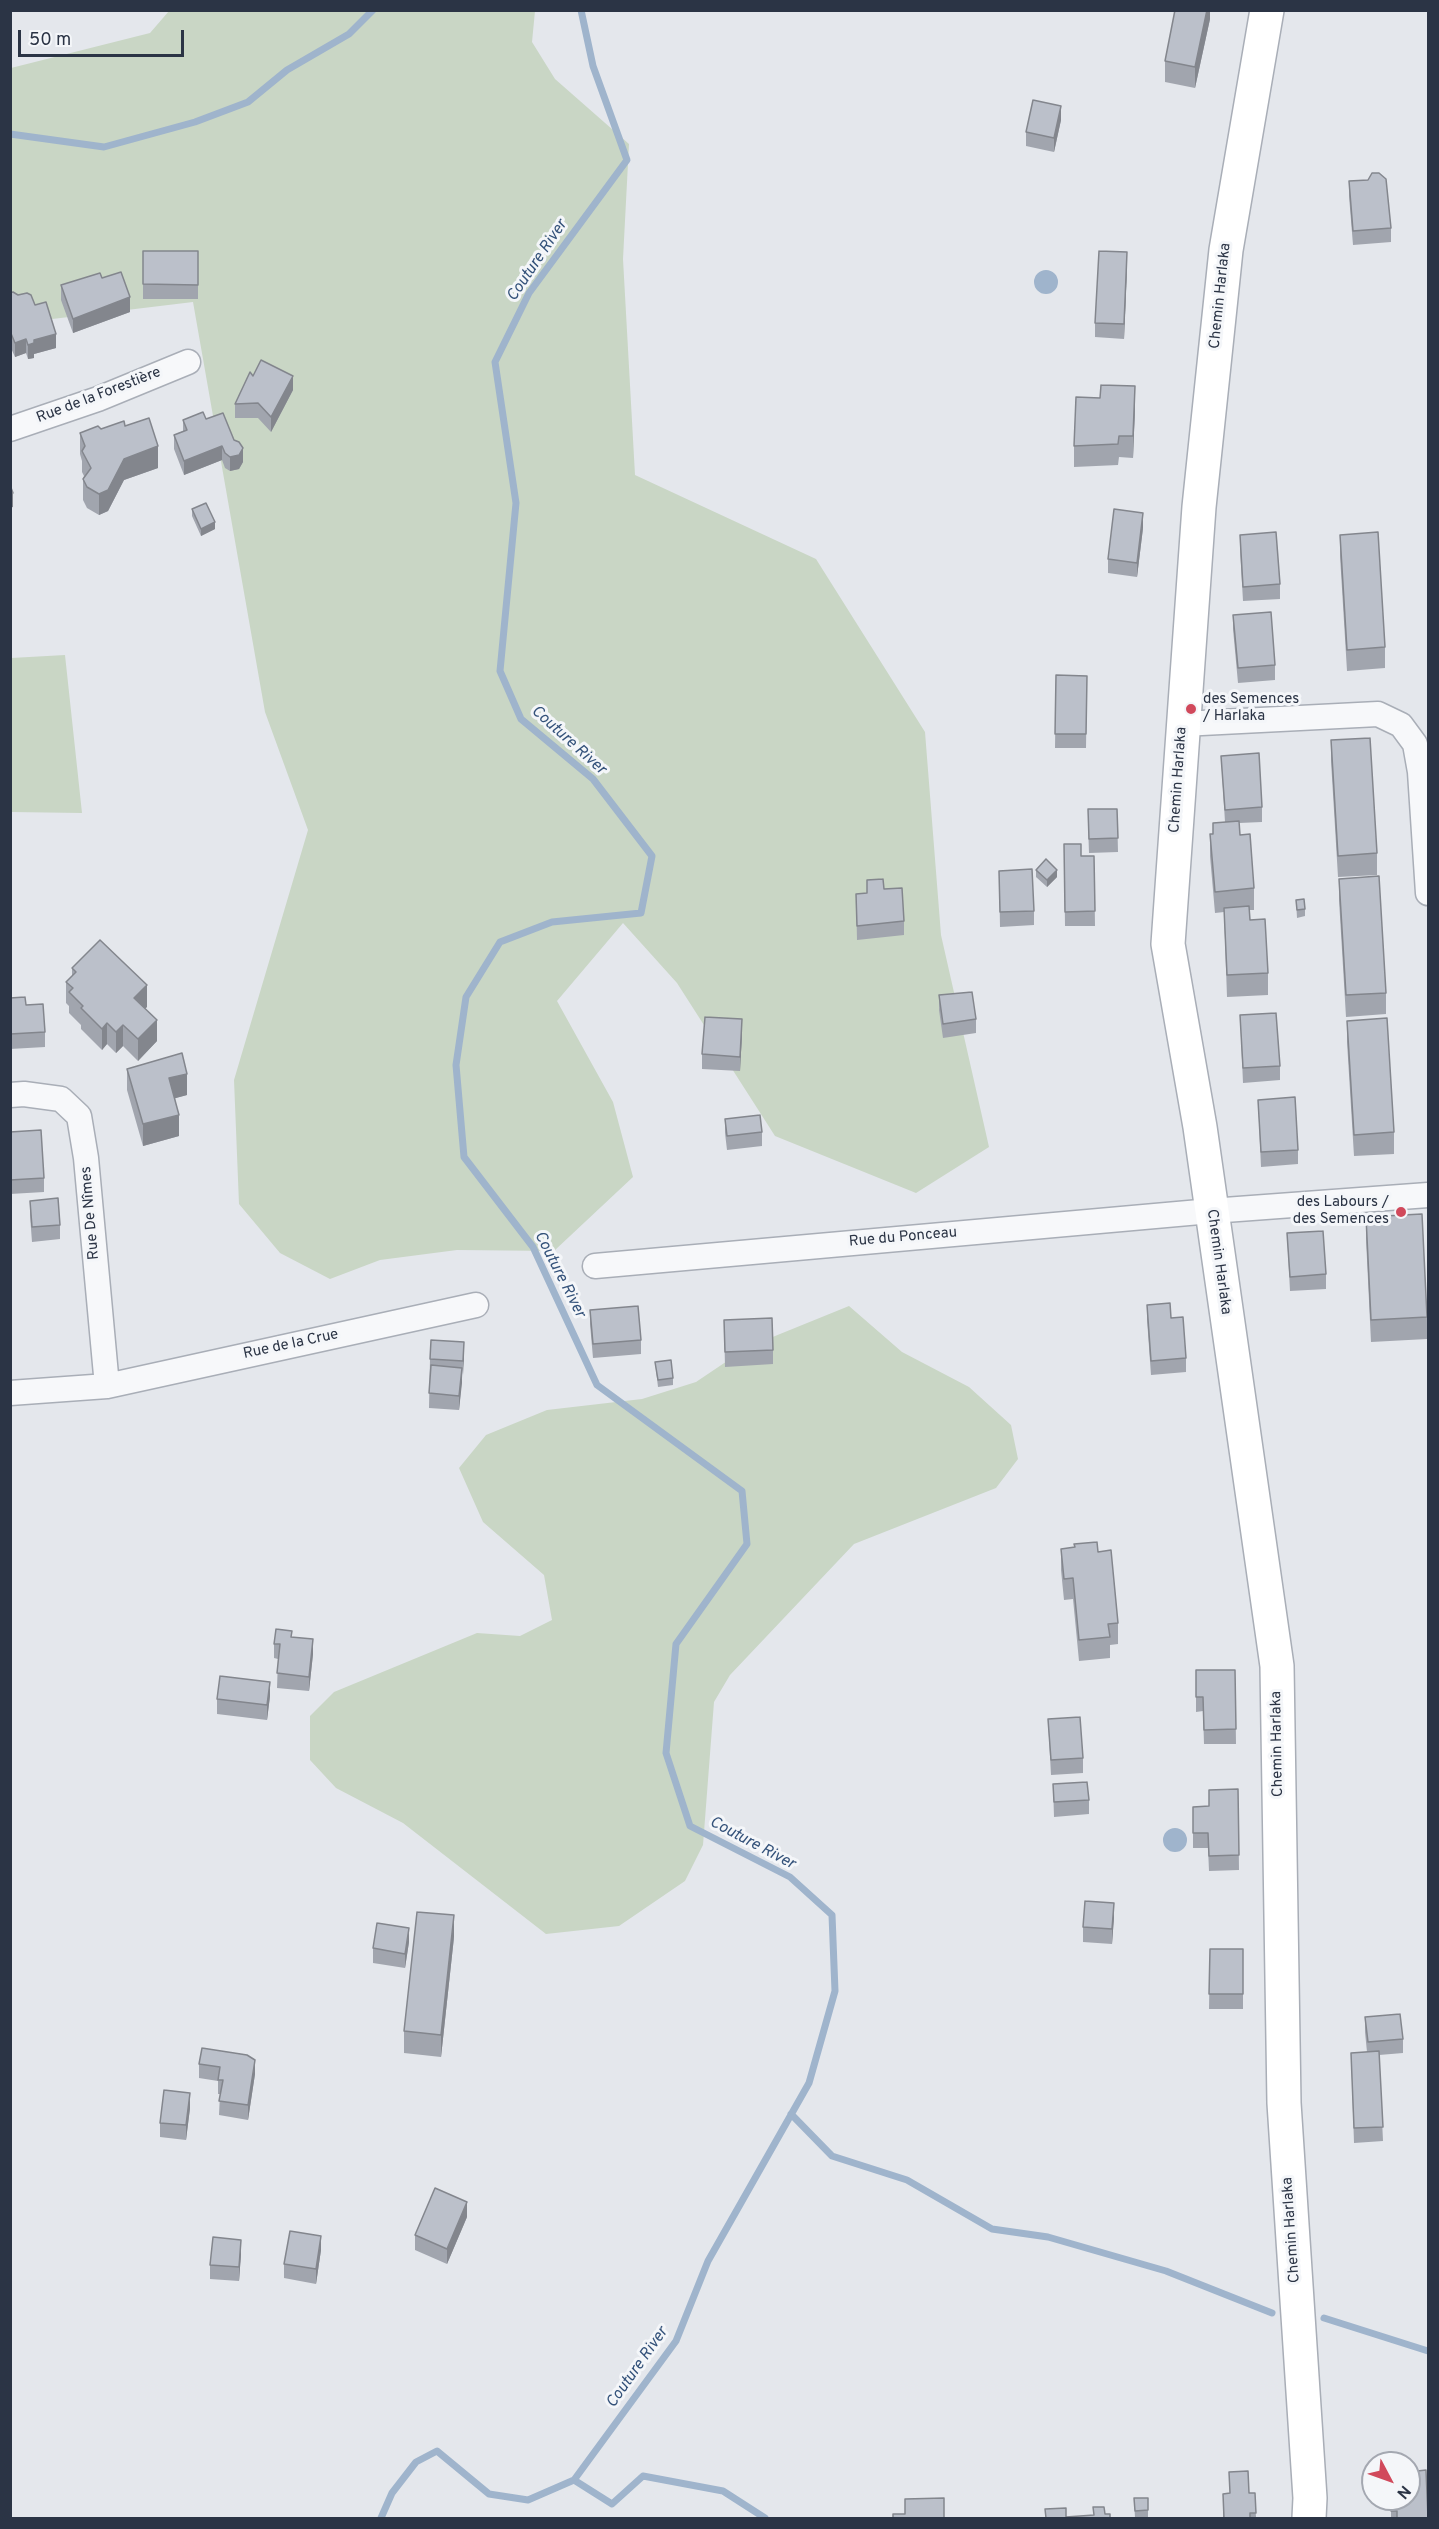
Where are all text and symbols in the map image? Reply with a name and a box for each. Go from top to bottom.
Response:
scale bar [21,18,188,56]
text: 50 m [29,29,71,52]
water label: Couture River [504,216,572,306]
street label: Chemin Harlaka [1206,242,1236,350]
street label: Rue de la Forestière [34,364,164,428]
place label: des Semences / Harlaka [1203,691,1299,726]
water label: Couture River [526,702,610,780]
marker: des Semences / Harlaka [1184,702,1198,716]
street label: Chemin Harlaka [1166,726,1192,834]
street label: Rue De Nîmes [78,1166,104,1260]
place label: des Labours / des Semences [1293,1194,1389,1229]
marker: des Labours / des Semences [1394,1205,1408,1219]
street label: Chemin Harlaka [1202,1208,1234,1316]
street label: Rue du Ponceau [848,1224,958,1252]
water label: Couture River [529,1229,589,1321]
street label: Rue de la Crue [242,1326,340,1364]
street label: Chemin Harlaka [1268,1691,1288,1797]
water label: Couture River [706,1813,798,1875]
street label: Chemin Harlaka [1279,2176,1305,2284]
water label: Couture River [603,2324,673,2412]
north arrow [1361,2451,1421,2511]
text: N [1392,2481,1414,2502]

